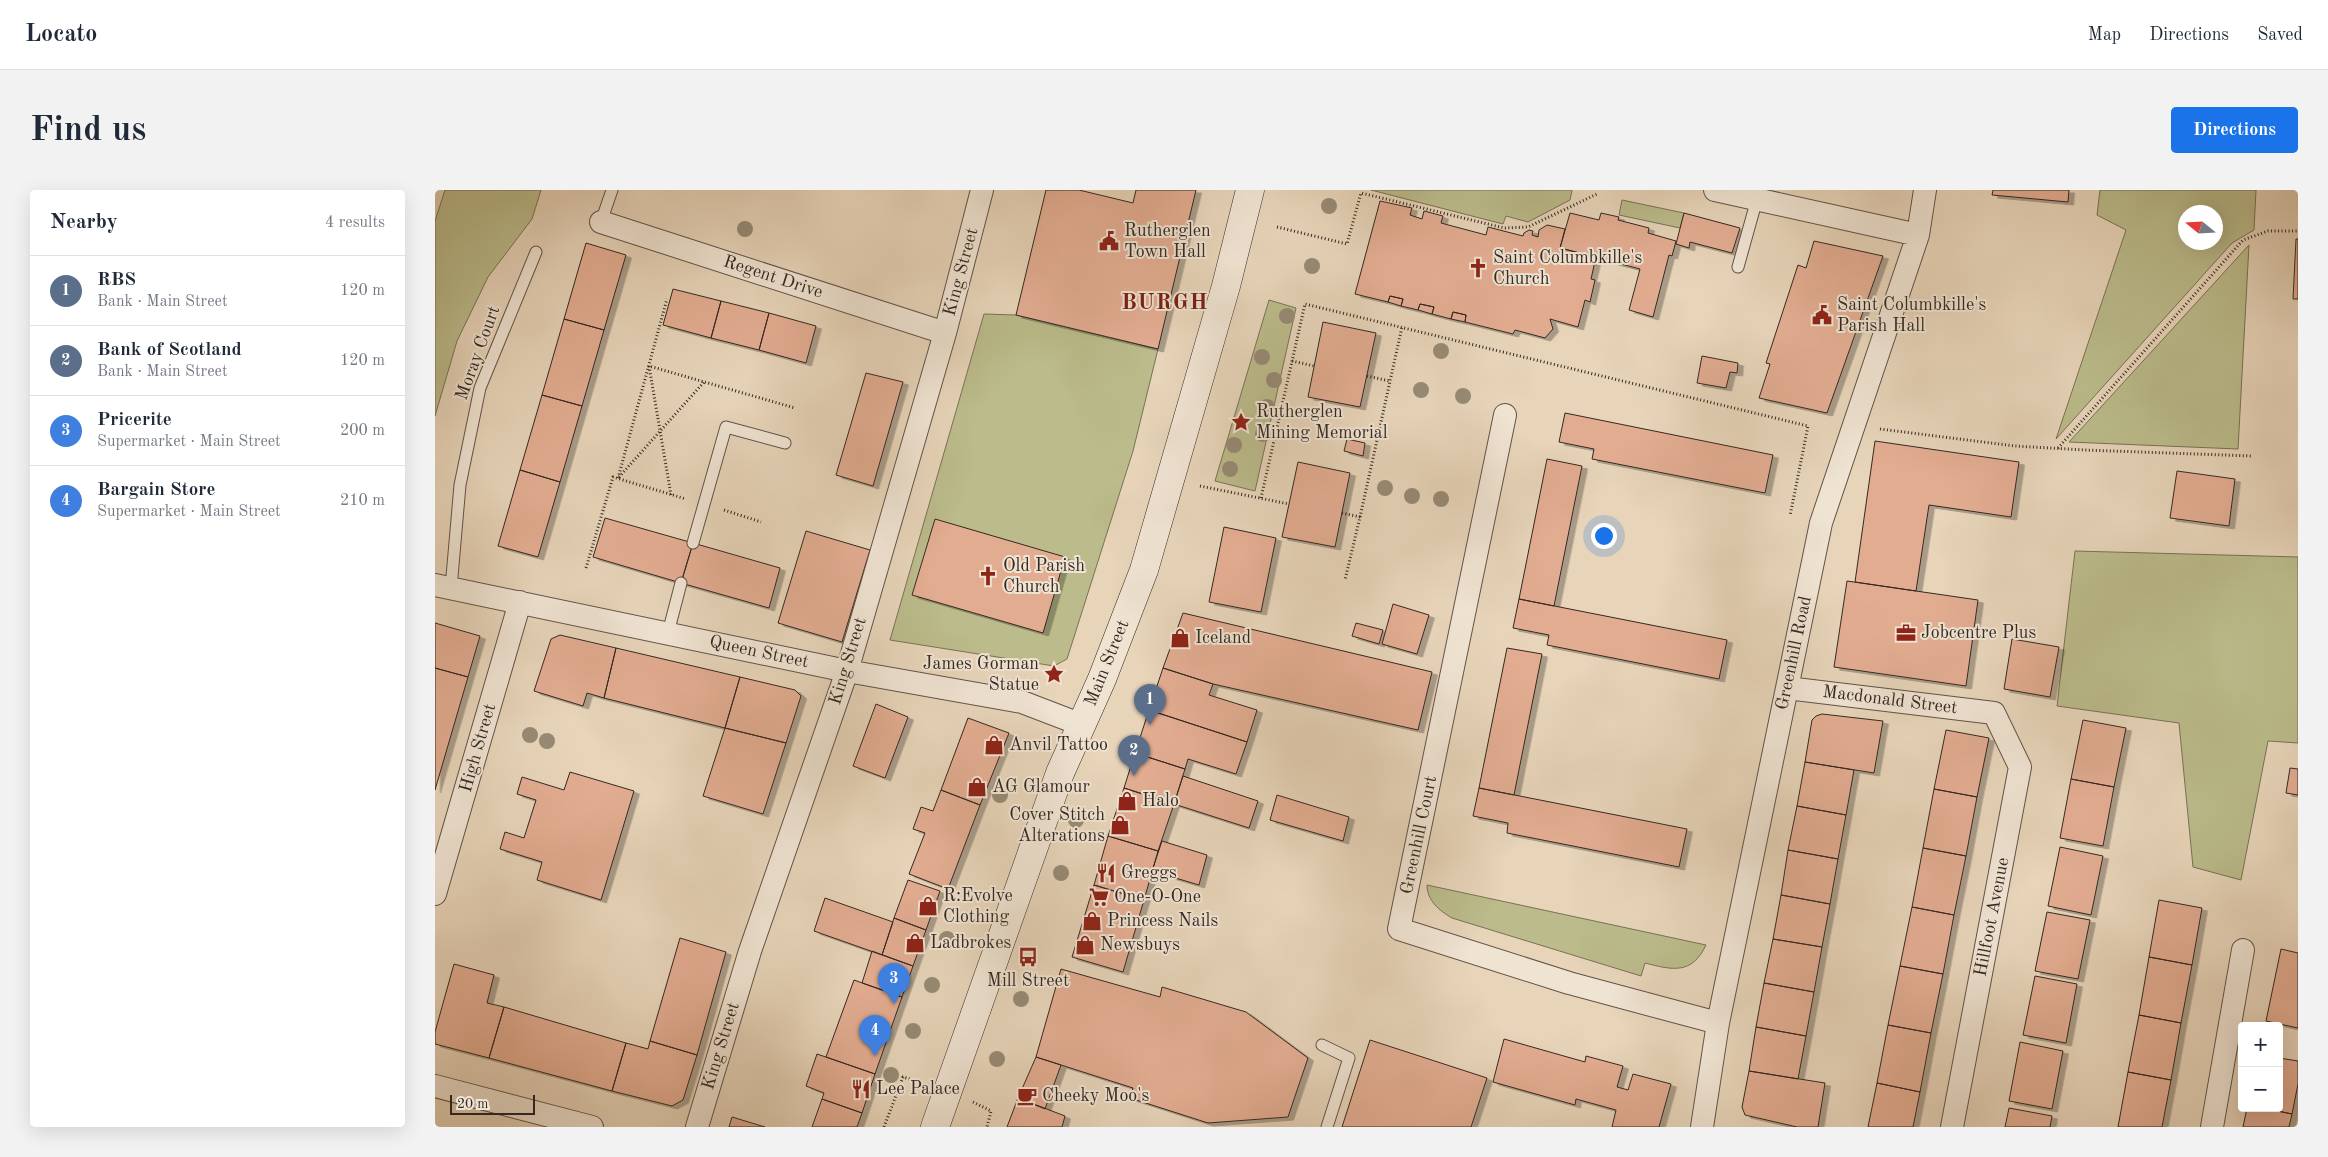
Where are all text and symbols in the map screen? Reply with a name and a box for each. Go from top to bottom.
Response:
text: Locato [25,23,97,47]
text: Map [2088,26,2121,44]
text: Directions [2149,26,2229,44]
text: Saved [2257,26,2303,44]
button: Directions [2171,107,2298,153]
text: Find us [30,113,146,148]
north arrow [2178,205,2223,250]
text: Nearby [50,212,118,233]
text: 4 results [325,215,385,231]
place label: Rutherglen Town Hall [1124,222,1211,261]
street label: King Street [941,226,981,318]
public building icon: Rutherglen Town Hall [1098,230,1120,252]
place label: Saint Columbkille's Church [1493,249,1642,288]
street label: Regent Drive [721,252,825,302]
church icon: Saint Columbkille's Church [1467,257,1489,279]
text: RBS [97,271,136,290]
text: 1 [61,283,71,299]
text: 120 m [340,283,385,299]
district label: BURGH [1121,292,1209,314]
text: Bank · Main Street [97,294,228,310]
place label: Saint Columbkille's Parish Hall [1837,296,1986,335]
street label: Moray Court [453,303,503,403]
public building icon: Saint Columbkille's Parish Hall [1811,304,1833,326]
text: Bank of Scotland [97,341,242,360]
text: 2 [61,353,71,369]
text: 120 m [340,353,385,369]
text: Bank · Main Street [97,364,228,380]
place label: Rutherglen Mining Memorial [1256,403,1388,442]
text: Pricerite [97,411,172,430]
place icon: Rutherglen Mining Memorial [1230,411,1252,433]
text: 3 [61,423,71,439]
text: 200 m [340,423,385,439]
text: Supermarket · Main Street [97,434,281,450]
text: Bargain Store [97,481,216,500]
text: 4 [61,493,71,509]
text: 210 m [340,493,385,509]
text: Supermarket · Main Street [97,504,281,520]
your location [1591,523,1617,549]
place label: Old Parish Church [1003,557,1085,596]
church icon: Old Parish Church [977,565,999,587]
street label: Greenhill Road [1773,594,1815,712]
street label: King Street [826,615,870,707]
street label: Main Street [1082,617,1132,709]
office icon: Jobcentre Plus [1895,622,1917,644]
place label: Jobcentre Plus [1921,624,2036,642]
shop icon: Iceland [1169,627,1191,649]
place label: Iceland [1195,629,1251,647]
street label: Queen Street [708,633,810,671]
place label: James Gorman Statue [923,655,1039,694]
place icon: James Gorman Statue [1043,663,1065,685]
street label: Macdonald Street [1822,683,1958,717]
pin: 1 [1134,684,1166,725]
street label: High Street [457,702,499,794]
shop icon: Anvil Tattoo [983,734,1005,756]
pin: 2 [1118,735,1150,776]
place label: Anvil Tattoo [1009,736,1108,754]
street label: Greenhill Court [1398,774,1440,896]
shop icon: AG Glamour [966,776,988,798]
place label: AG Glamour [992,778,1090,796]
shop icon: Halo [1116,790,1138,812]
place label: Halo [1142,792,1179,810]
place label: Cover Stitch Alterations [1009,806,1105,845]
shop icon: Cover Stitch Alterations [1109,814,1131,836]
street label: Hillfoot Avenue [1972,856,2012,978]
restaurant icon: Greggs [1095,862,1117,884]
place label: Greggs [1121,864,1177,882]
supermarket icon: One-O-One [1088,886,1110,908]
place label: R:Evolve Clothing [943,887,1013,926]
place label: One-O-One [1114,888,1201,906]
shop icon: R:Evolve Clothing [917,895,939,917]
shop icon: Princess Nails [1081,910,1103,932]
place label: Princess Nails [1107,912,1218,930]
shop icon: Ladbrokes [904,932,926,954]
place label: Ladbrokes [930,934,1012,952]
shop icon: Newsbuys [1074,934,1096,956]
place label: Newsbuys [1100,936,1180,954]
bus stop icon: Mill Street [1017,946,1039,968]
pin: 3 [878,963,910,1004]
place label: Mill Street [987,972,1069,990]
street label: King Street [699,1000,743,1092]
pin: 4 [859,1015,891,1056]
map controls [2238,1022,2283,1112]
button: + [2238,1022,2283,1067]
button: − [2238,1067,2283,1112]
restaurant icon: Lee Palace [850,1078,872,1100]
place label: Lee Palace [876,1080,960,1098]
cafe icon: Cheeky Moo's [1016,1085,1038,1107]
place label: Cheeky Moo's [1042,1087,1150,1105]
scale bar [450,1092,535,1115]
text: 20 m [457,1097,488,1111]

